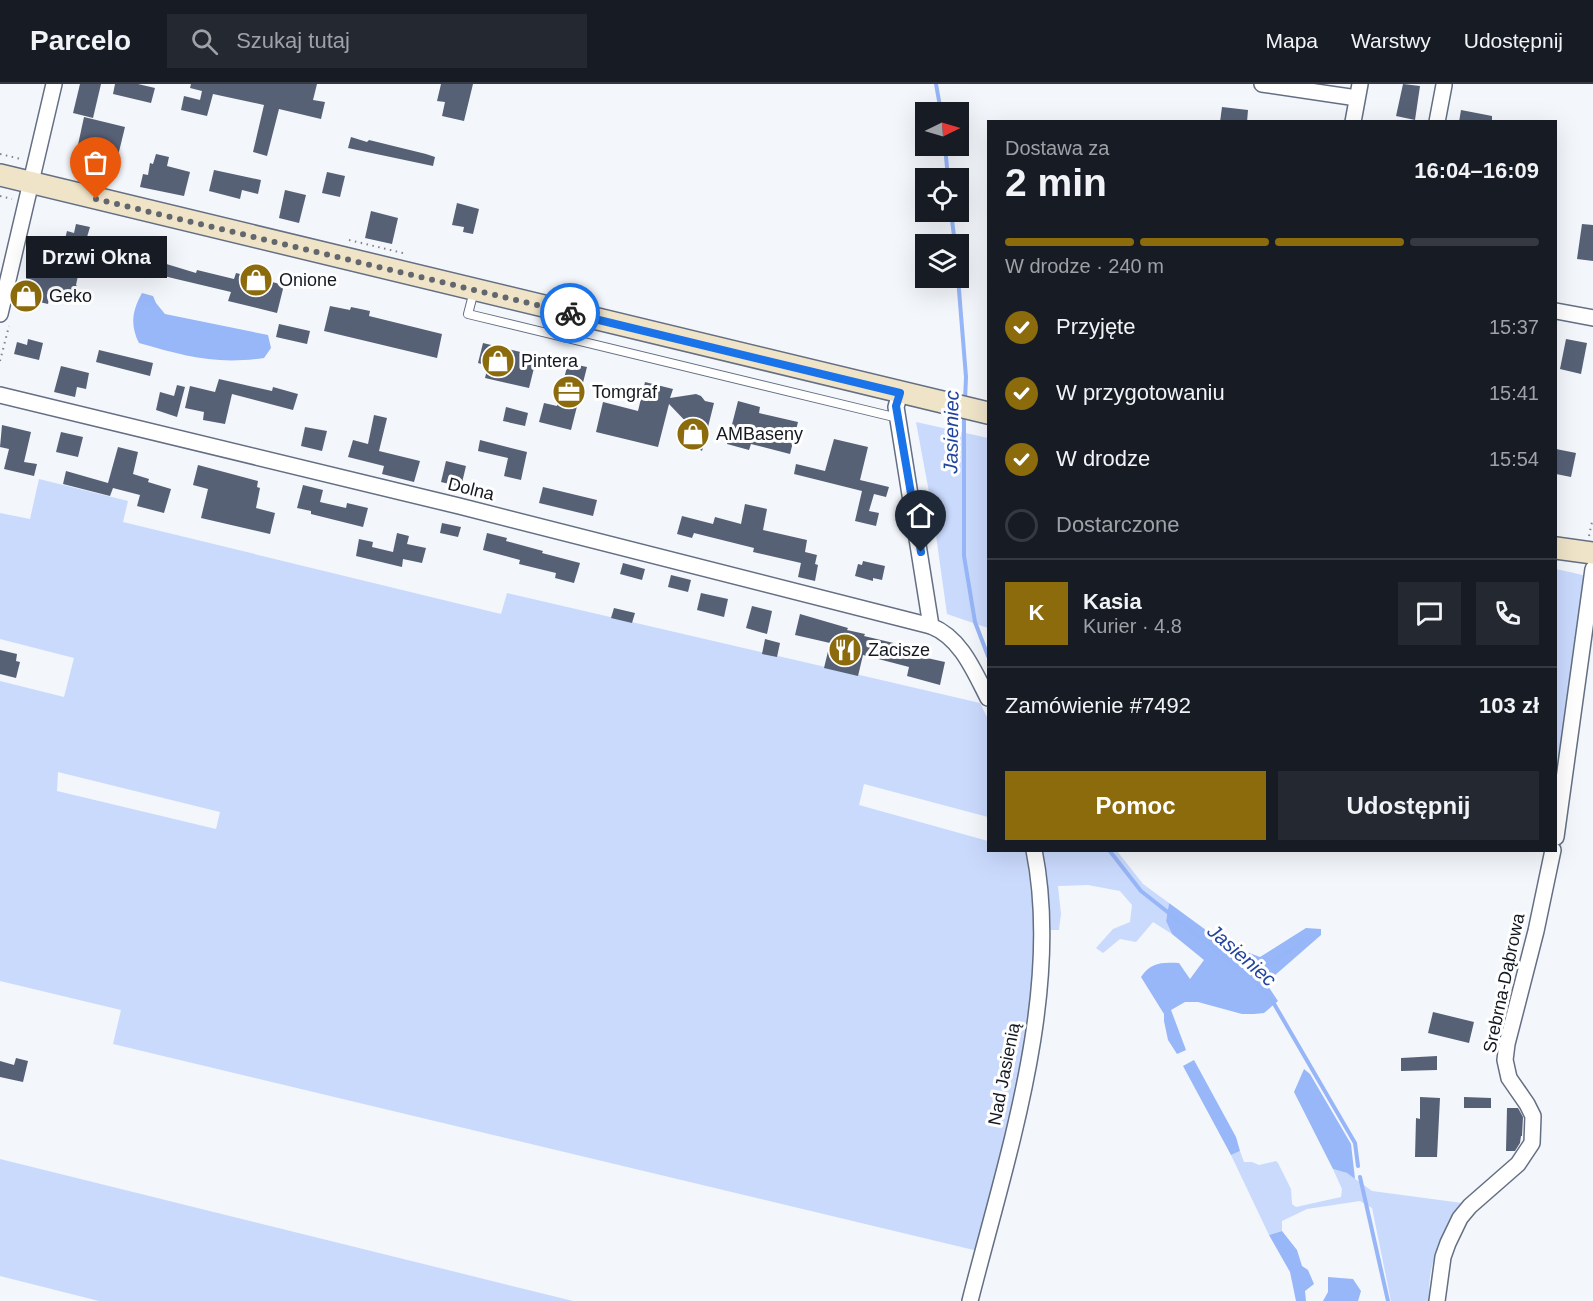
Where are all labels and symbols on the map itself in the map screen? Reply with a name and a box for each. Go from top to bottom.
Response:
north arrow [915,102,969,156]
pin [70,137,121,199]
callout: Drzwi Okna [26,235,166,277]
shop icon: Onione [238,262,274,298]
place label: Onione [279,270,337,290]
shop icon: Geko [8,278,44,314]
courier [540,283,600,343]
place label: Geko [49,286,92,306]
shop icon: Pintera [480,343,516,379]
place label: Pintera [521,351,579,371]
office icon: Tomgraf [551,374,587,410]
place label: Tomgraf [592,382,658,402]
water label: Jasieniec [939,390,963,475]
shop icon: AMBaseny [675,416,711,452]
place label: AMBaseny [716,424,803,444]
street label: Dolna [446,474,497,505]
pin [895,490,946,552]
restaurant icon: Zacisze [827,632,863,668]
place label: Zacisze [868,640,930,660]
street label: Srebrna-Dąbrowa [1479,910,1529,1055]
water label: Jasieniec [1203,919,1281,991]
street label: Nad Jasienią [984,1020,1024,1127]

